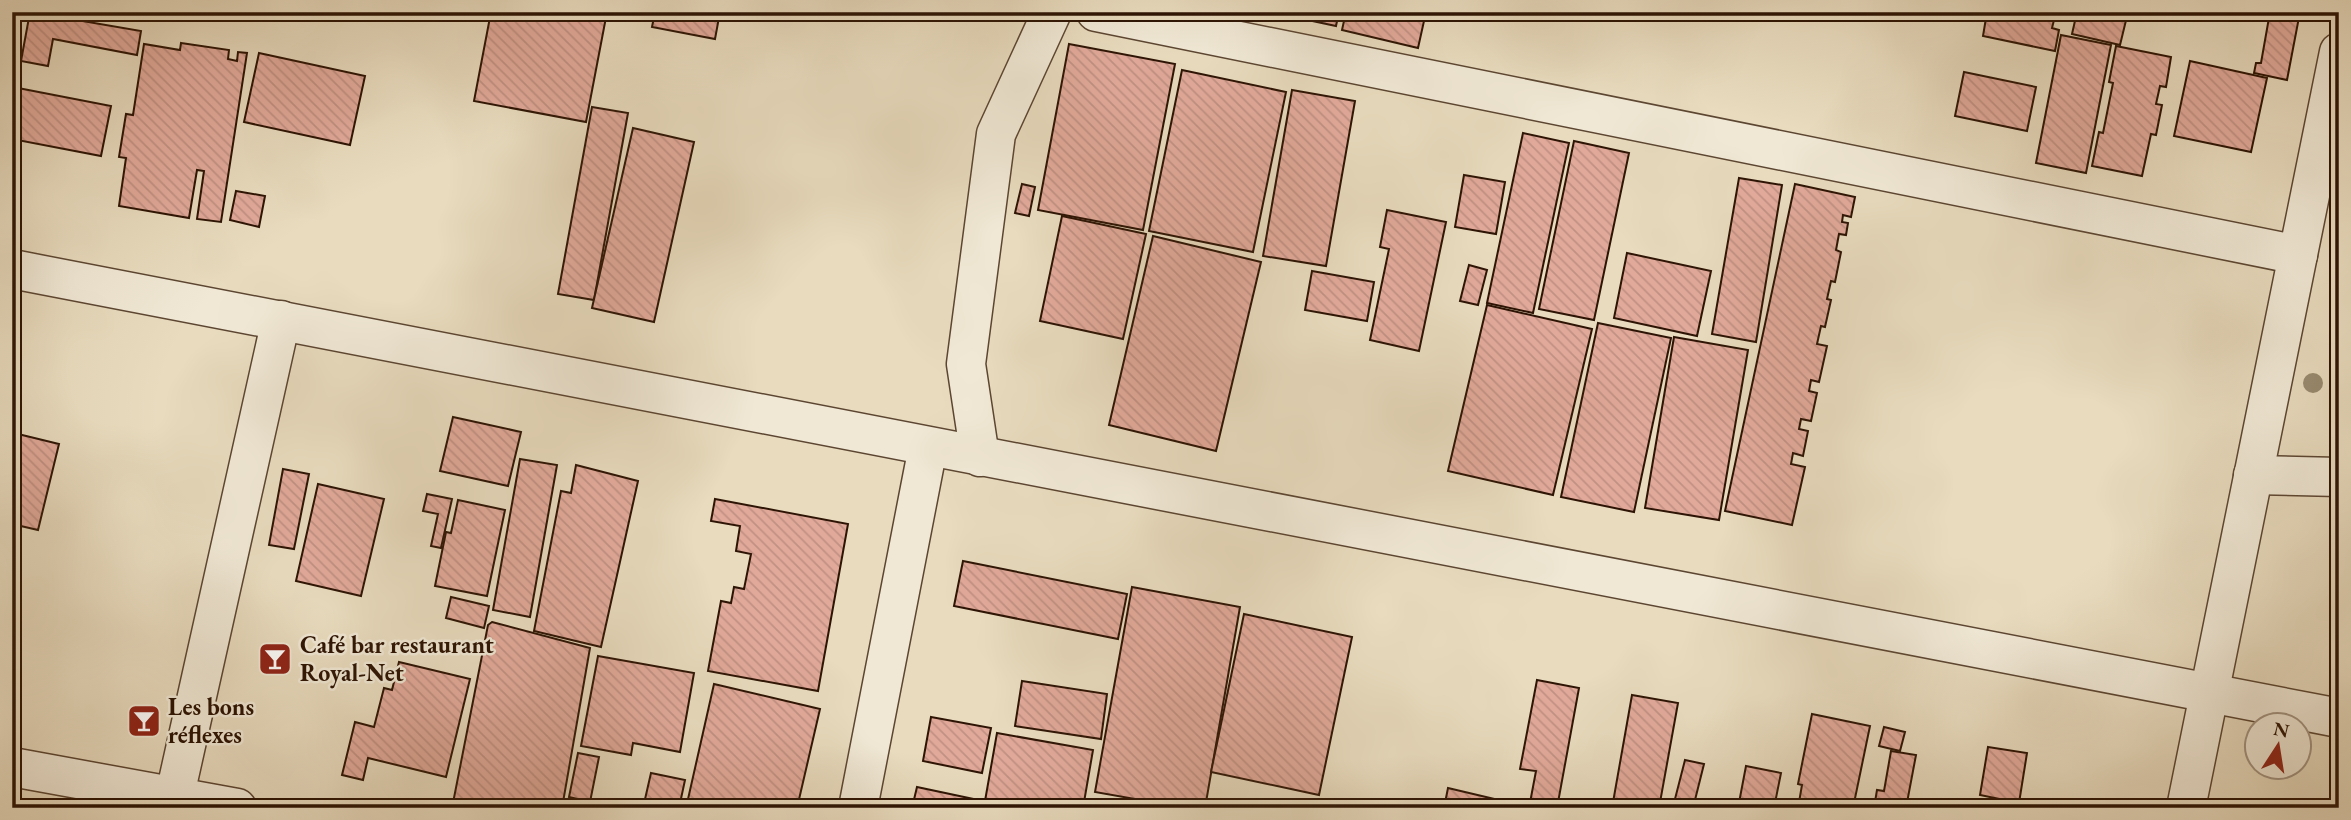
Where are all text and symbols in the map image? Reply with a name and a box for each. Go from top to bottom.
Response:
place label: Café bar restaurant Royal-Net [300,629,494,689]
bar icon: Café bar restaurant Royal-Net [256,640,294,678]
place label: Les bons réflexes [168,691,254,750]
bar icon: Les bons réflexes [125,702,163,740]
north arrow [2242,712,2312,782]
text: N [2271,716,2292,744]

